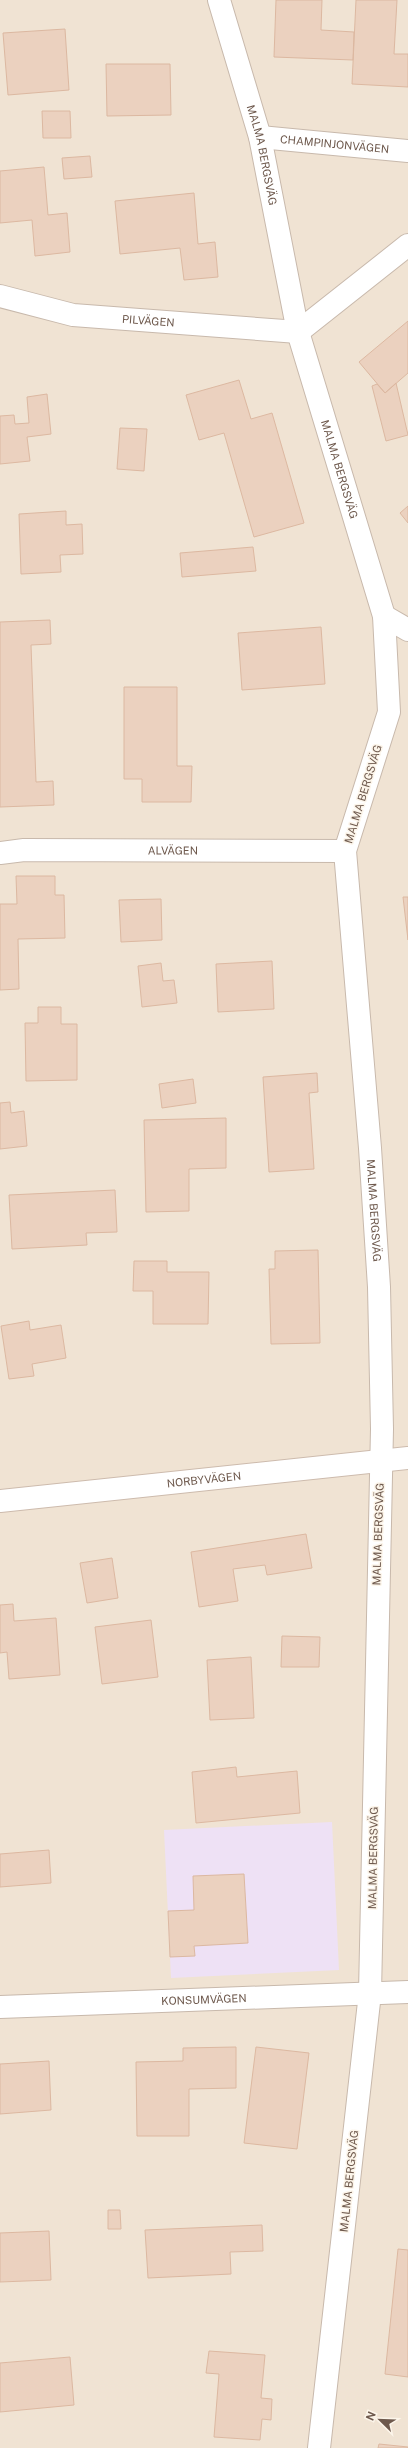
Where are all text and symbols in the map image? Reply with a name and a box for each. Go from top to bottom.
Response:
street label: MALMA BERGSVÄG [245,103,279,206]
street label: CHAMPINJONVÄGEN [280,133,390,155]
street label: PILVÄGEN [122,313,175,329]
street label: MALMA BERGSVÄG [319,418,360,520]
street label: MALMA BERGSVÄG [341,743,384,845]
street label: ALVÄGEN [148,843,198,857]
street label: MALMA BERGSVÄG [365,1159,384,1262]
street label: NORBYVÄGEN [166,1470,242,1489]
street label: MALMA BERGSVÄG [369,1482,386,1585]
street label: MALMA BERGSVÄG [365,1807,380,1909]
street label: KONSUMVÄGEN [161,1992,247,2007]
street label: MALMA BERGSVÄG [337,2129,360,2233]
north arrow [360,2400,400,2440]
text: N [364,2410,378,2422]

